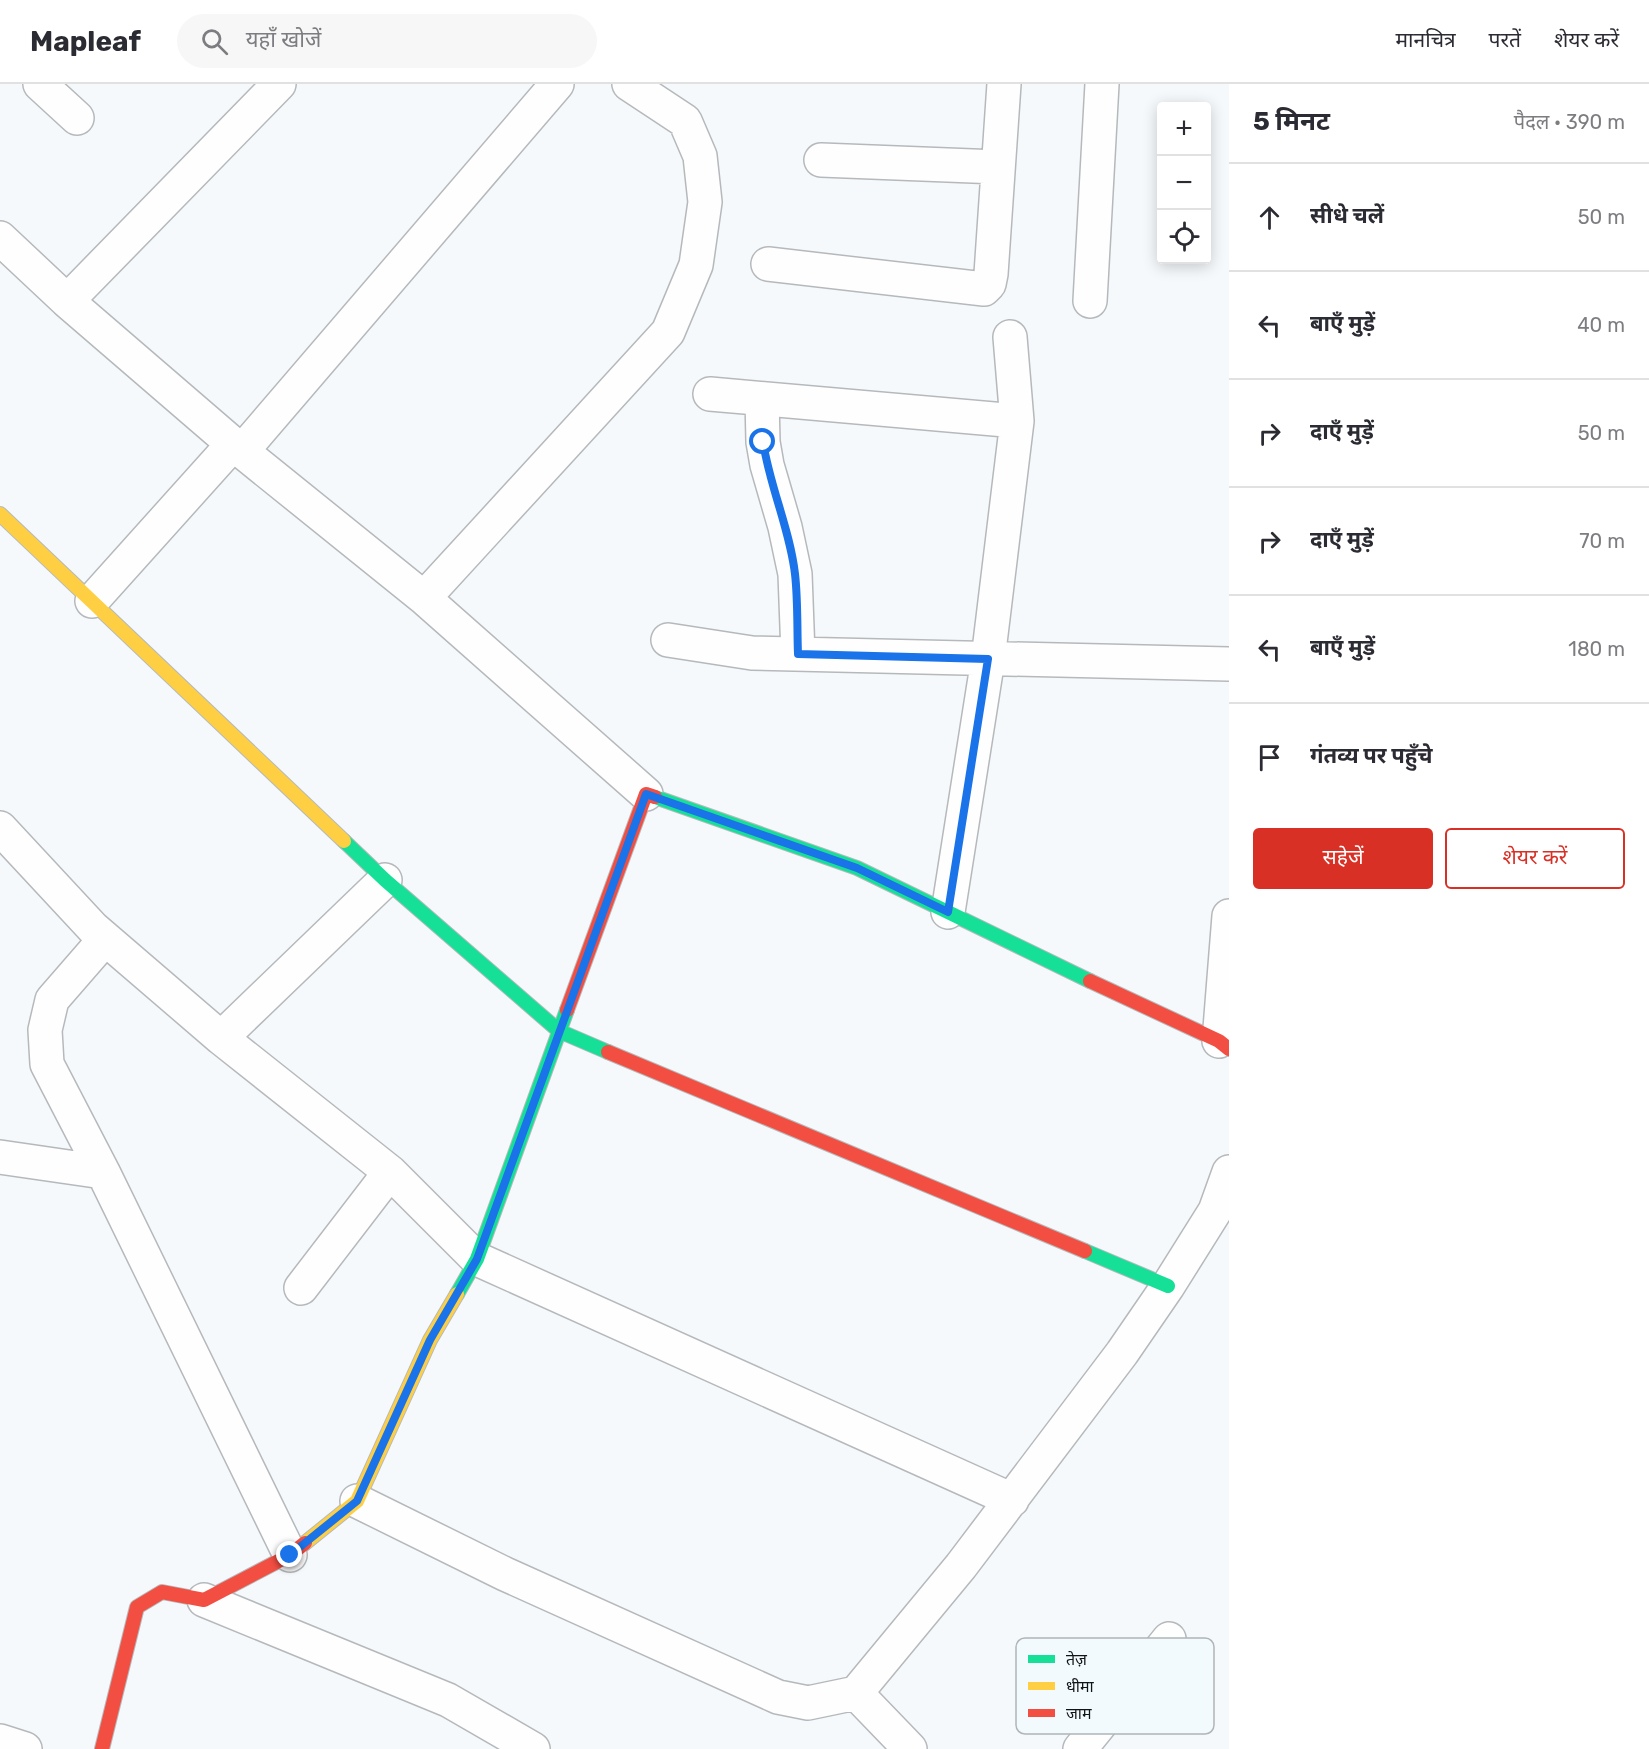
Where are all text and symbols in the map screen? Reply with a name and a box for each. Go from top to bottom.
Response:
search box [177,14,597,68]
text: Mapleaf [30,25,141,58]
icon: search [198,25,231,58]
text: यहाँ खोजें [246,26,321,53]
text: मानचित्र [1396,27,1456,52]
text: परतें [1489,27,1521,52]
text: शेयर करें [1554,27,1619,52]
map controls [1157,102,1211,264]
button: + [1157,102,1211,156]
text: 5 मिनट [1253,106,1330,137]
text: पैदल · 390 m [1514,110,1625,134]
button: − [1157,156,1211,210]
icon: ahead [1253,201,1286,234]
text: सीधे चलें [1310,202,1384,229]
text: 50 m [1578,205,1625,229]
button: locate [1157,210,1211,264]
icon: left [1253,309,1286,342]
text: बाएँ मुड़ें [1310,310,1375,337]
text: 40 m [1577,313,1625,337]
icon: right [1253,417,1286,450]
text: दाएँ मुड़ें [1310,418,1374,445]
text: 50 m [1578,421,1625,445]
route start [749,428,775,454]
icon: right [1253,525,1286,558]
text: दाएँ मुड़ें [1310,526,1374,553]
text: 70 m [1579,529,1625,553]
icon: left [1253,633,1286,666]
text: बाएँ मुड़ें [1310,634,1375,661]
text: 180 m [1568,637,1625,661]
icon: arrive [1253,741,1286,774]
text: गंतव्य पर पहुँचे [1310,742,1432,769]
button: सहेजें [1253,828,1433,889]
button: शेयर करें [1445,828,1625,889]
route end [276,1541,302,1567]
legend [1016,1638,1214,1734]
text: तेज़ [1066,1650,1088,1669]
text: धीमा [1066,1677,1095,1696]
text: जाम [1066,1704,1092,1723]

